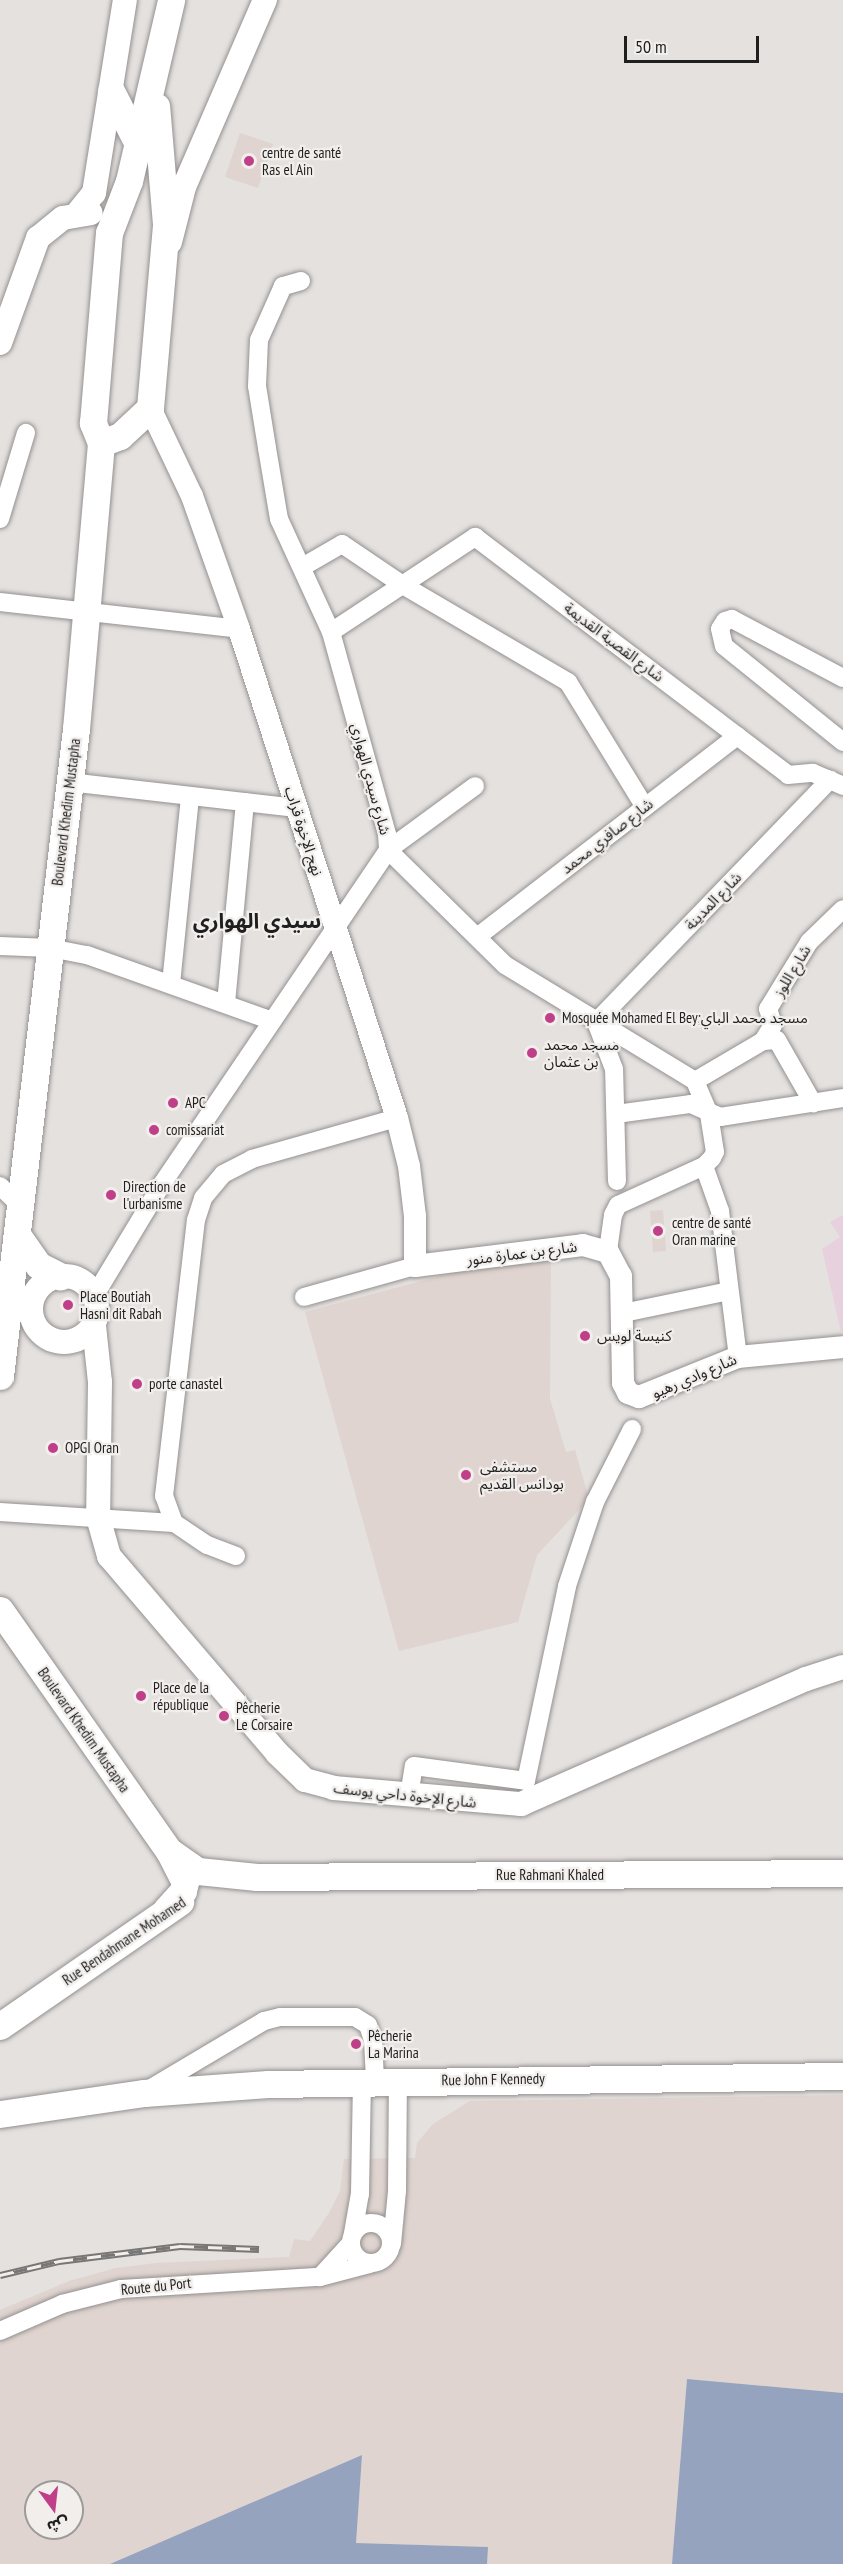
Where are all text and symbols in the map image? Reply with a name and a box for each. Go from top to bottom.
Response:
scale bar [627,24,762,62]
text: 50 m [635,35,667,58]
place label: centre de santé Ras el Ain [262,143,341,178]
marker: centre de santé Ras el Ain [240,152,258,170]
street label: شارع القصبة القديمة [560,599,668,685]
street label: شارع سيدي الهواري [347,721,395,837]
street label: Boulevard Khedim Mustapha [48,737,84,887]
street label: نهج الإخوة قراب [281,784,327,878]
street label: شارع صافري محمد [557,795,657,877]
street label: شارع المدينة [681,868,745,934]
district label: سيدي الهواري [193,908,321,934]
street label: شارع اللوز [770,942,814,1000]
place label: Mosquée Mohamed El Bey;مسجد محمد الباي [562,1009,808,1027]
marker: Mosquée Mohamed El Bey;مسجد محمد الباي [543,1011,557,1025]
place label: مسجد محمد بن عثمان [544,1035,619,1070]
marker: مسجد محمد بن عثمان [525,1046,539,1060]
place label: APC [185,1094,206,1112]
marker: APC [166,1096,180,1110]
place label: comissariat [166,1121,224,1139]
marker: comissariat [147,1123,161,1137]
place label: Direction de l'urbanisme [123,1177,186,1212]
marker: Direction de l'urbanisme [104,1188,118,1202]
place label: centre de santé Oran marine [672,1213,751,1248]
marker: centre de santé Oran marine [649,1222,667,1240]
street label: شارع بن عمارة منور [466,1237,578,1269]
place label: Place Boutiah Hasni dit Rabah [80,1287,161,1322]
marker: Place Boutiah Hasni dit Rabah [61,1298,75,1312]
place label: كنيسة لويس [597,1327,672,1345]
marker: كنيسة لويس [578,1329,592,1343]
street label: شارع وادي رهيو [649,1350,739,1402]
place label: porte canastel [149,1375,223,1393]
marker: porte canastel [130,1377,144,1391]
place label: OPGI Oran [65,1439,119,1457]
marker: OPGI Oran [46,1441,60,1455]
place label: مستشفى بودانس القديم [480,1457,564,1492]
marker: مستشفى بودانس القديم [457,1466,475,1484]
street label: Boulevard Khedim Mustapha [34,1664,134,1796]
place label: Place de la république [153,1678,209,1713]
marker: Place de la république [134,1689,148,1703]
place label: Pêcherie Le Corsaire [236,1698,293,1733]
marker: Pêcherie Le Corsaire [217,1709,231,1723]
street label: شارع الإخوة داحي يوسف [333,1779,477,1811]
street label: Rue Rahmani Khaled [496,1866,604,1884]
street label: Rue Bendahmane Mohamed [59,1893,189,1989]
place label: Pêcherie La Marina [368,2026,419,2061]
marker: Pêcherie La Marina [349,2037,363,2051]
street label: Rue John F Kennedy [441,2069,545,2089]
street label: Route du Port [120,2273,192,2299]
north arrow [24,2480,84,2540]
text: ش [45,2513,71,2538]

